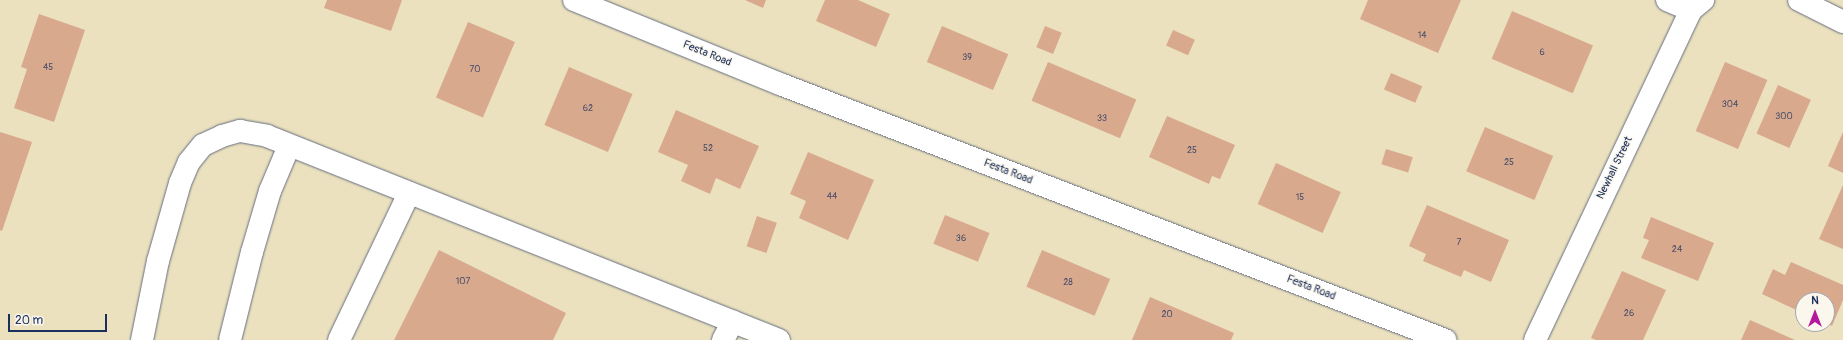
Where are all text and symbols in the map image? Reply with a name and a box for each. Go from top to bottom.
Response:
house number: 14 [1418,31,1426,41]
street label: Festa Road [681,38,733,70]
house number: 6 [1539,48,1545,58]
house number: 39 [962,53,972,63]
house number: 45 [43,63,53,73]
house number: 70 [470,65,480,75]
house number: 304 [1722,100,1738,110]
house number: 62 [583,104,593,114]
house number: 300 [1775,112,1793,122]
house number: 33 [1097,114,1107,124]
street label: Newhall Street [1594,135,1636,201]
house number: 52 [703,144,713,154]
house number: 25 [1187,146,1197,156]
street label: Festa Road [982,157,1034,187]
house number: 25 [1504,158,1514,168]
house number: 44 [827,192,837,202]
house number: 15 [1296,193,1304,203]
house number: 36 [956,234,966,244]
house number: 7 [1457,238,1461,248]
house number: 24 [1672,245,1682,255]
street label: Festa Road [1285,273,1337,303]
house number: 107 [456,277,470,287]
house number: 28 [1063,278,1073,288]
north arrow [1795,292,1835,332]
text: N [1811,294,1819,307]
scale bar [10,306,109,332]
house number: 26 [1624,309,1634,319]
house number: 20 [1161,310,1173,320]
text: 20 m [15,313,43,328]

